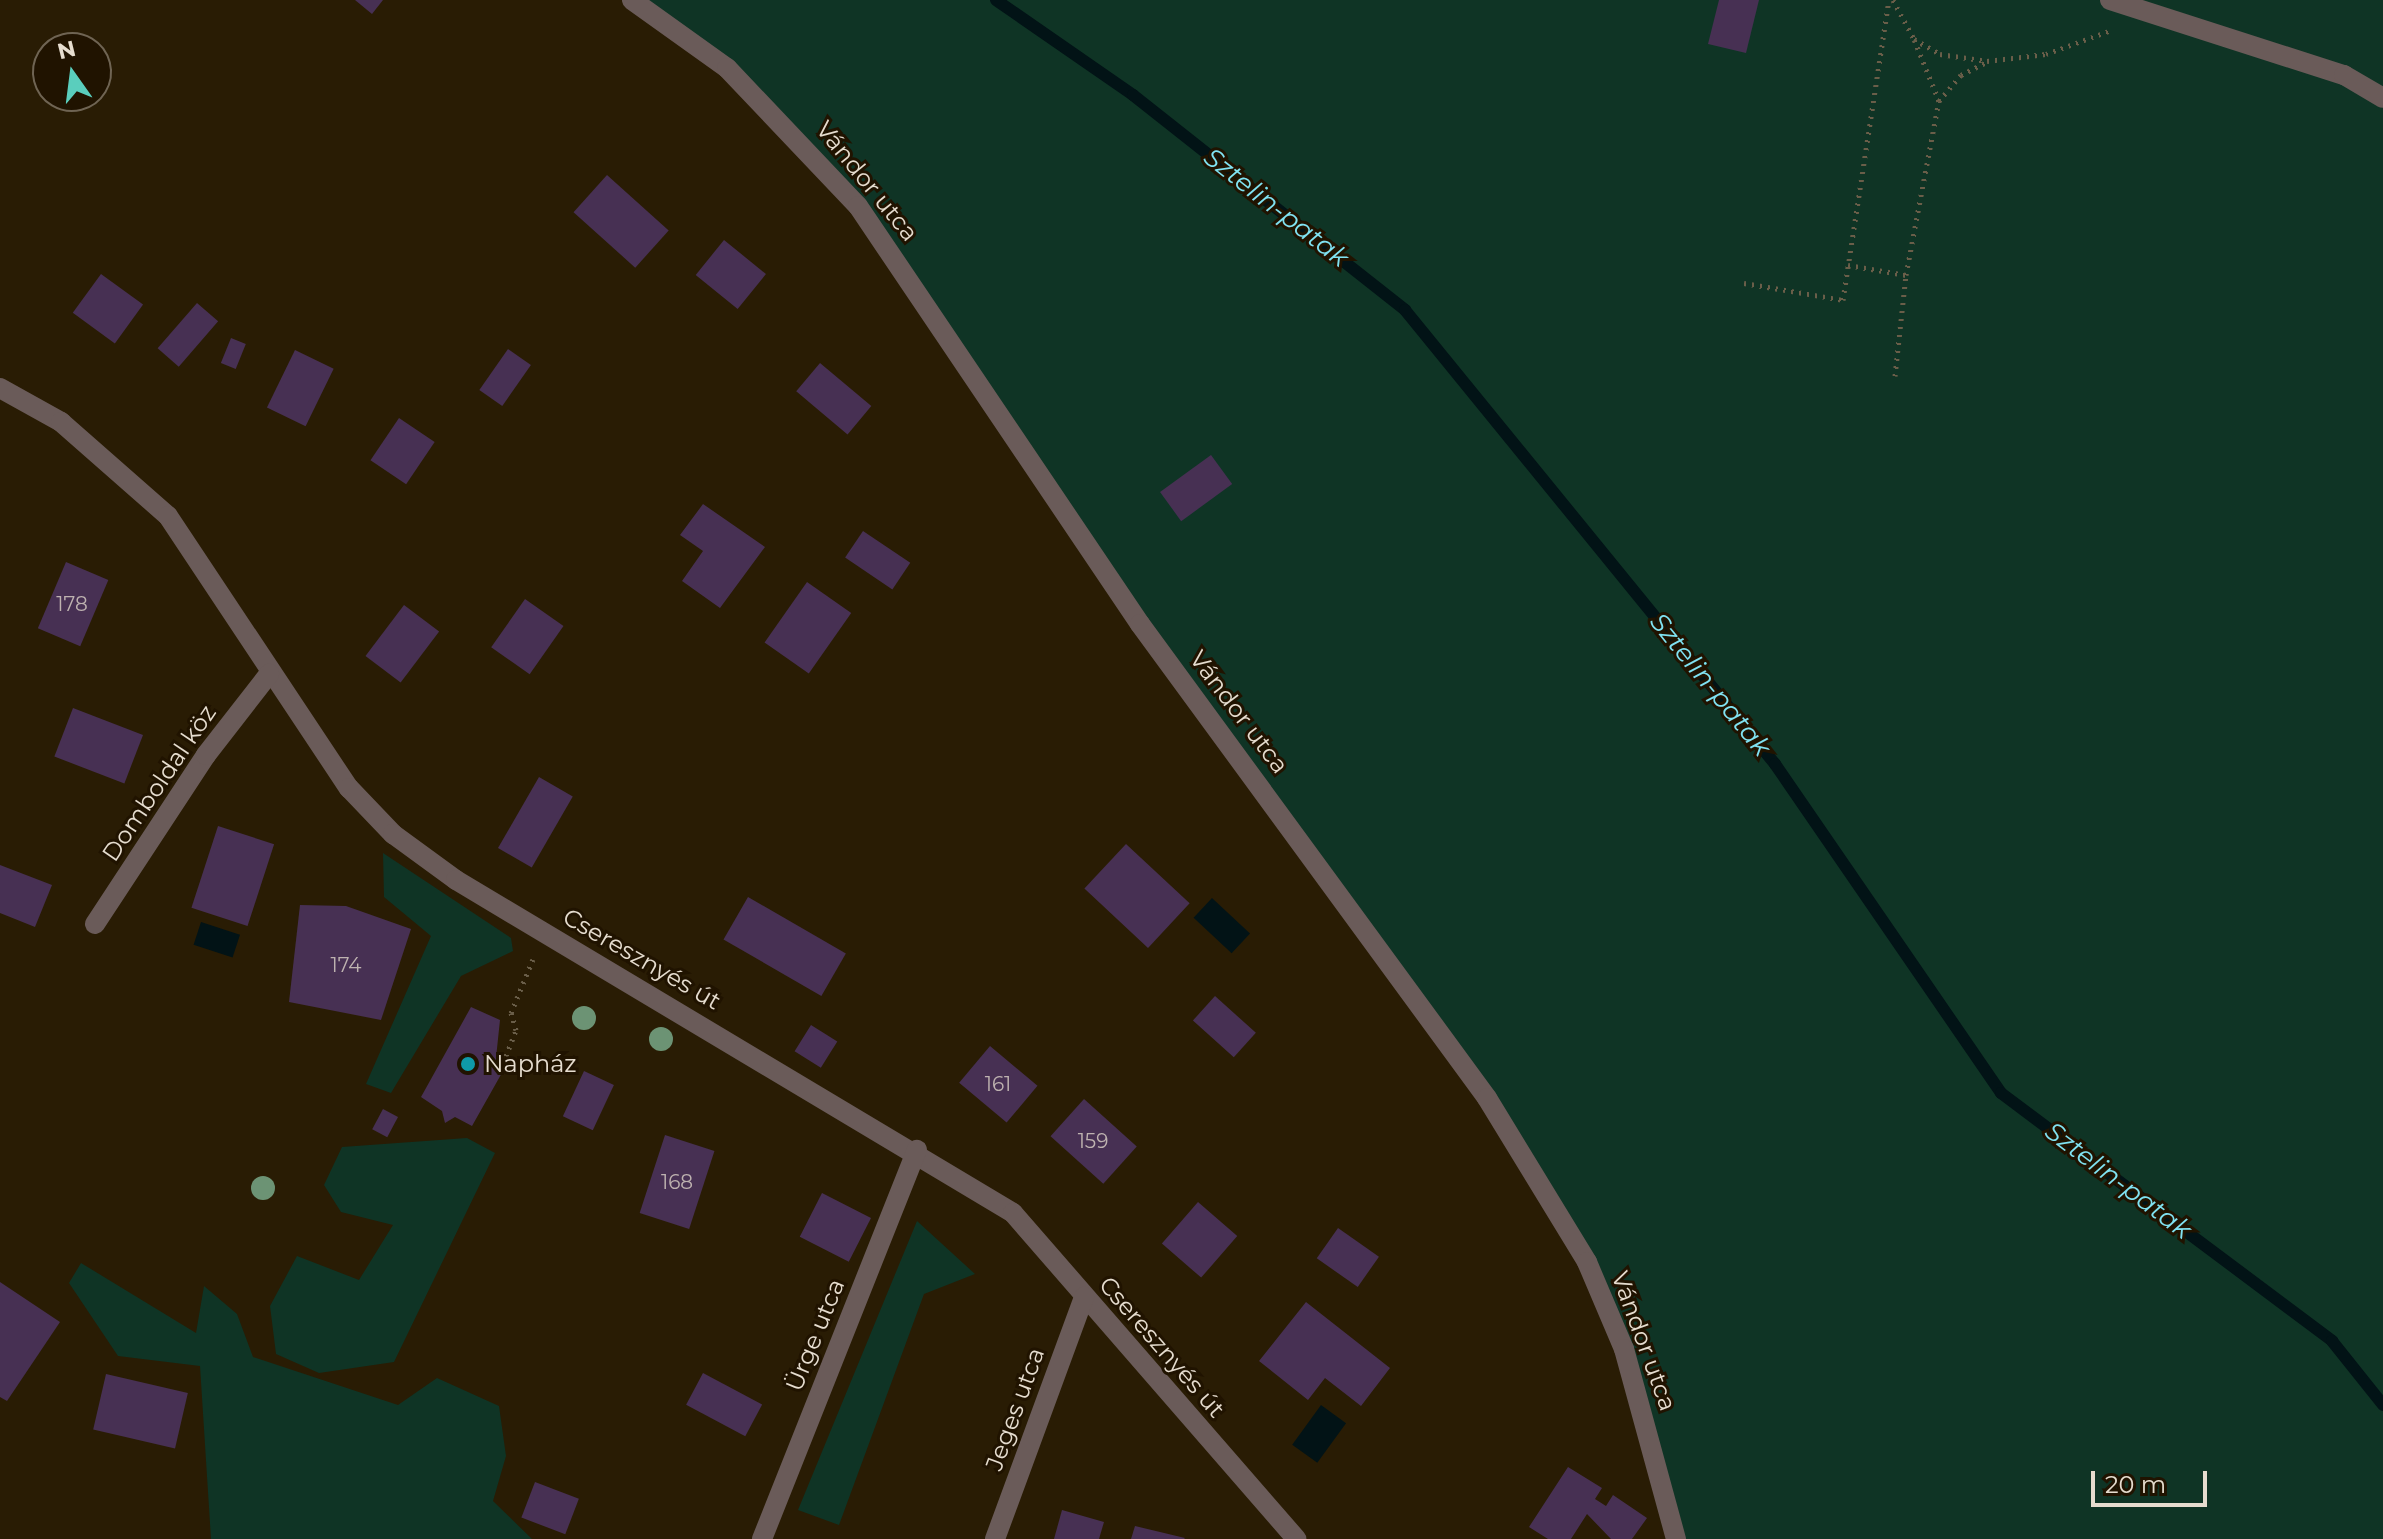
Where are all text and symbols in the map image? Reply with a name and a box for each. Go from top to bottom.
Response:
north arrow [32,32,112,112]
text: N [55,35,78,65]
street label: Vándor utca [810,115,924,247]
water label: Sztelin-patak [1197,142,1355,274]
house number: 178 [56,592,88,616]
water label: Sztelin-patak [1643,607,1777,763]
street label: Vándor utca [1184,645,1294,779]
street label: Domboldal köz [96,699,222,867]
street label: Cseresznyés út [558,902,726,1016]
house number: 174 [331,953,361,977]
place label: Napház [484,1050,577,1078]
marker: Napház [459,1055,477,1073]
house number: 161 [985,1072,1011,1096]
water label: Sztelin-patak [2039,1116,2197,1246]
house number: 159 [1078,1129,1108,1153]
house number: 168 [661,1170,693,1194]
street label: Vándor utca [1605,1267,1683,1415]
street label: Cseresznyés út [1093,1271,1231,1423]
street label: Ürge utca [779,1275,851,1395]
street label: Jeges utca [979,1344,1051,1474]
scale bar [2095,1455,2211,1505]
text: 20 m [2105,1470,2166,1499]

